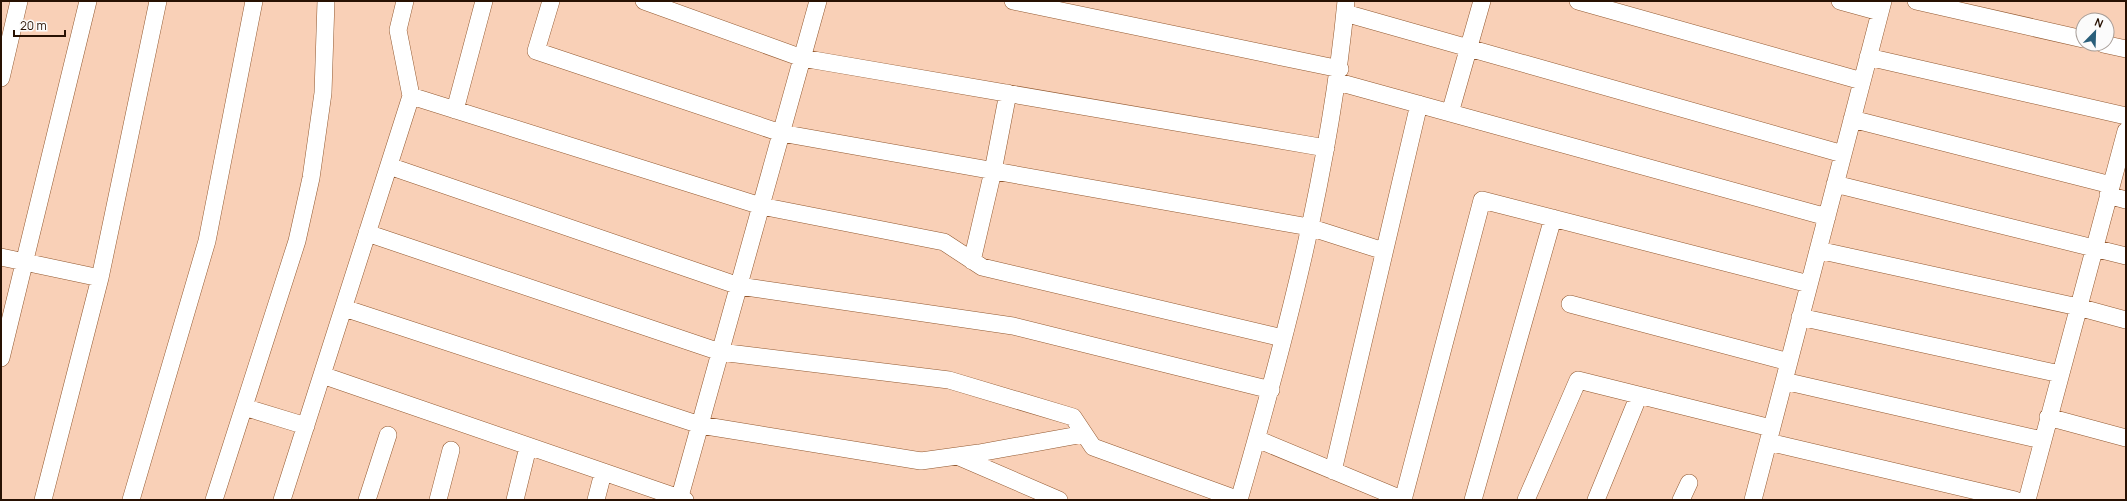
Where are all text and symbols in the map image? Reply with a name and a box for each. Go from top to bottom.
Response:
scale bar [14,12,65,38]
north arrow [2075,12,2115,52]
text: N [2093,14,2106,31]
text: 20 m [20,17,47,34]

